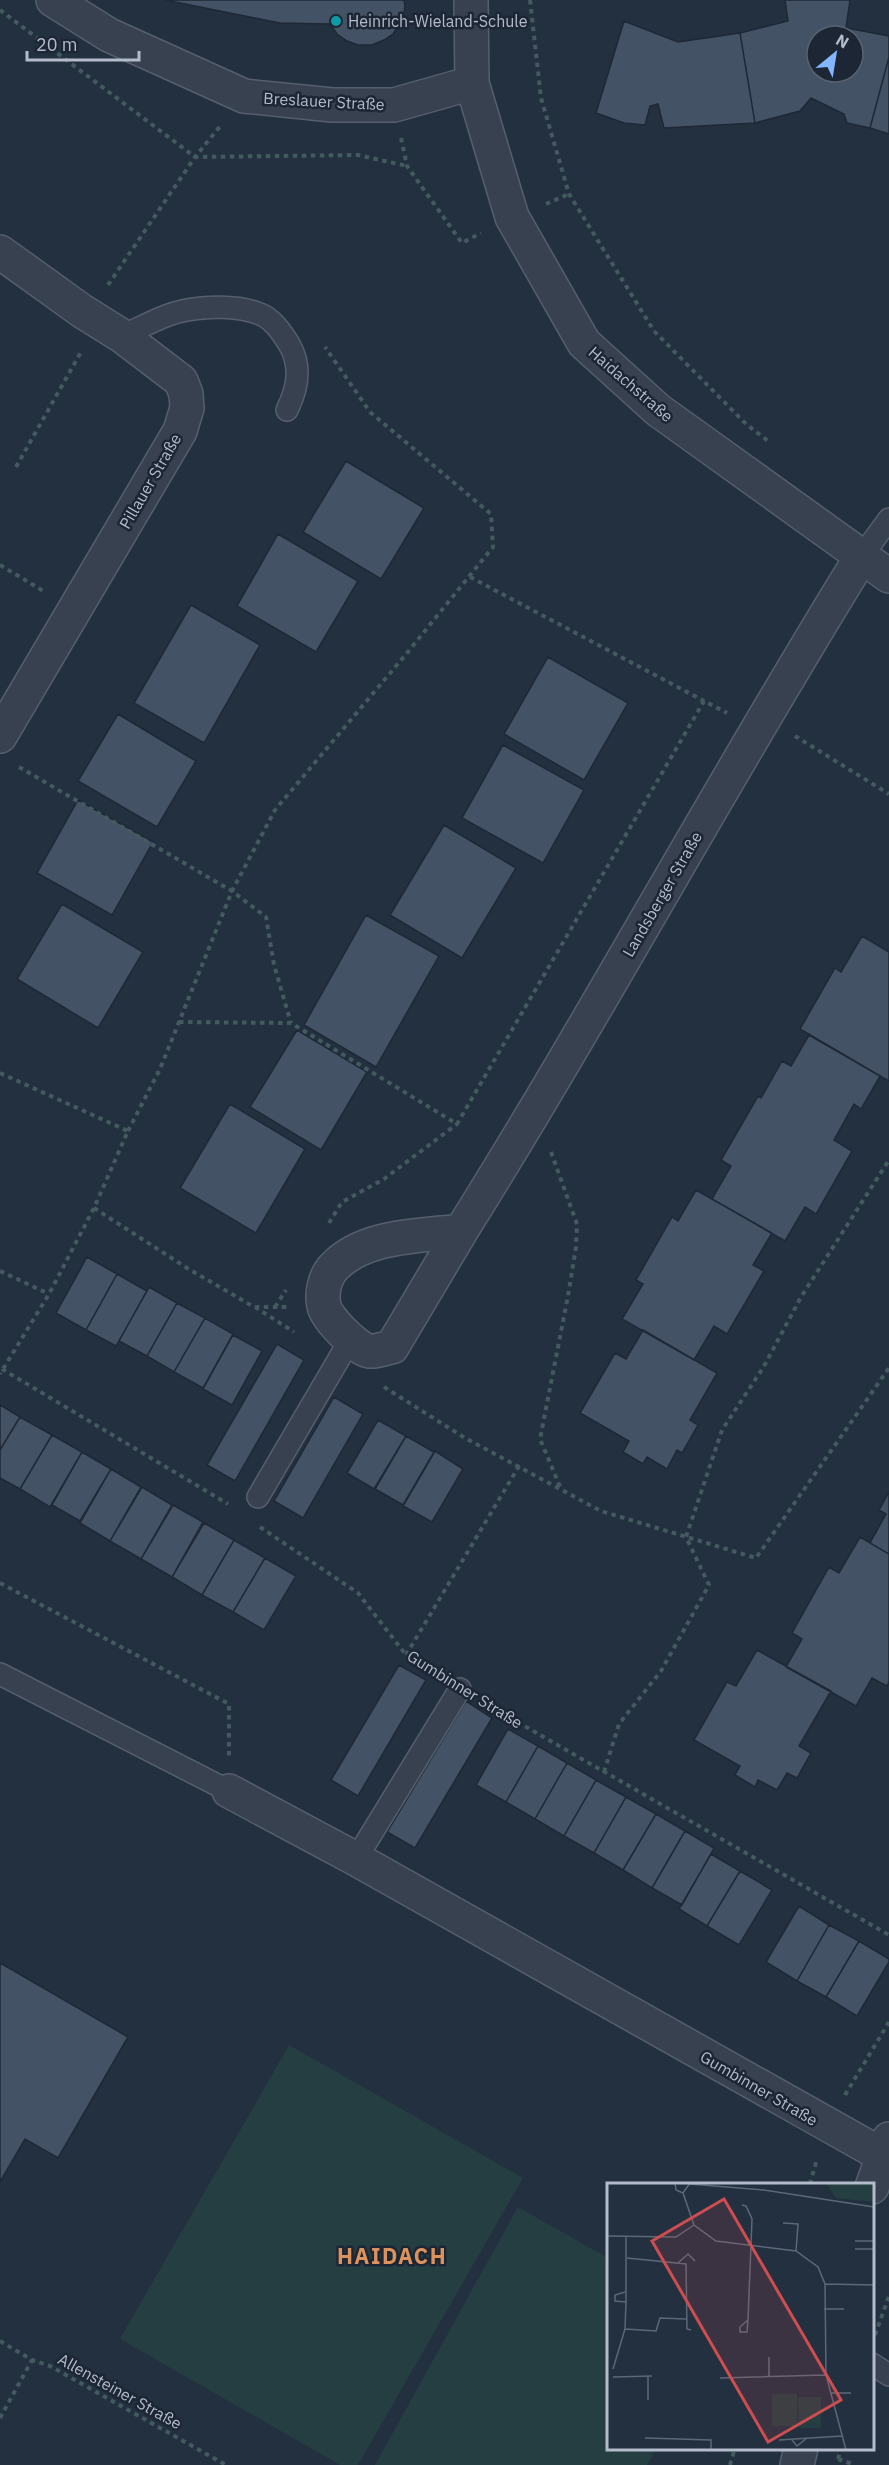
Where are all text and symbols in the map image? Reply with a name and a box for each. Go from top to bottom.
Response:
place label: Heinrich-Wieland-Schule [348,11,528,31]
marker: Heinrich-Wieland-Schule [329,14,343,28]
scale bar [27,24,140,62]
north arrow [805,24,865,84]
text: N [832,29,853,53]
text: 20 m [36,33,78,56]
street label: Breslauer Straße [263,88,385,114]
street label: Haidachstraße [585,342,678,426]
street label: Pillauer Straße [115,430,185,532]
street label: Landsberger Straße [618,828,706,960]
street label: Gumbinner Straße [404,1645,527,1733]
street label: Gumbinner Straße [697,2046,821,2130]
inset map [607,2183,874,2450]
district label: HAIDACH [337,2241,447,2270]
street label: Allensteiner Straße [55,2349,186,2433]

